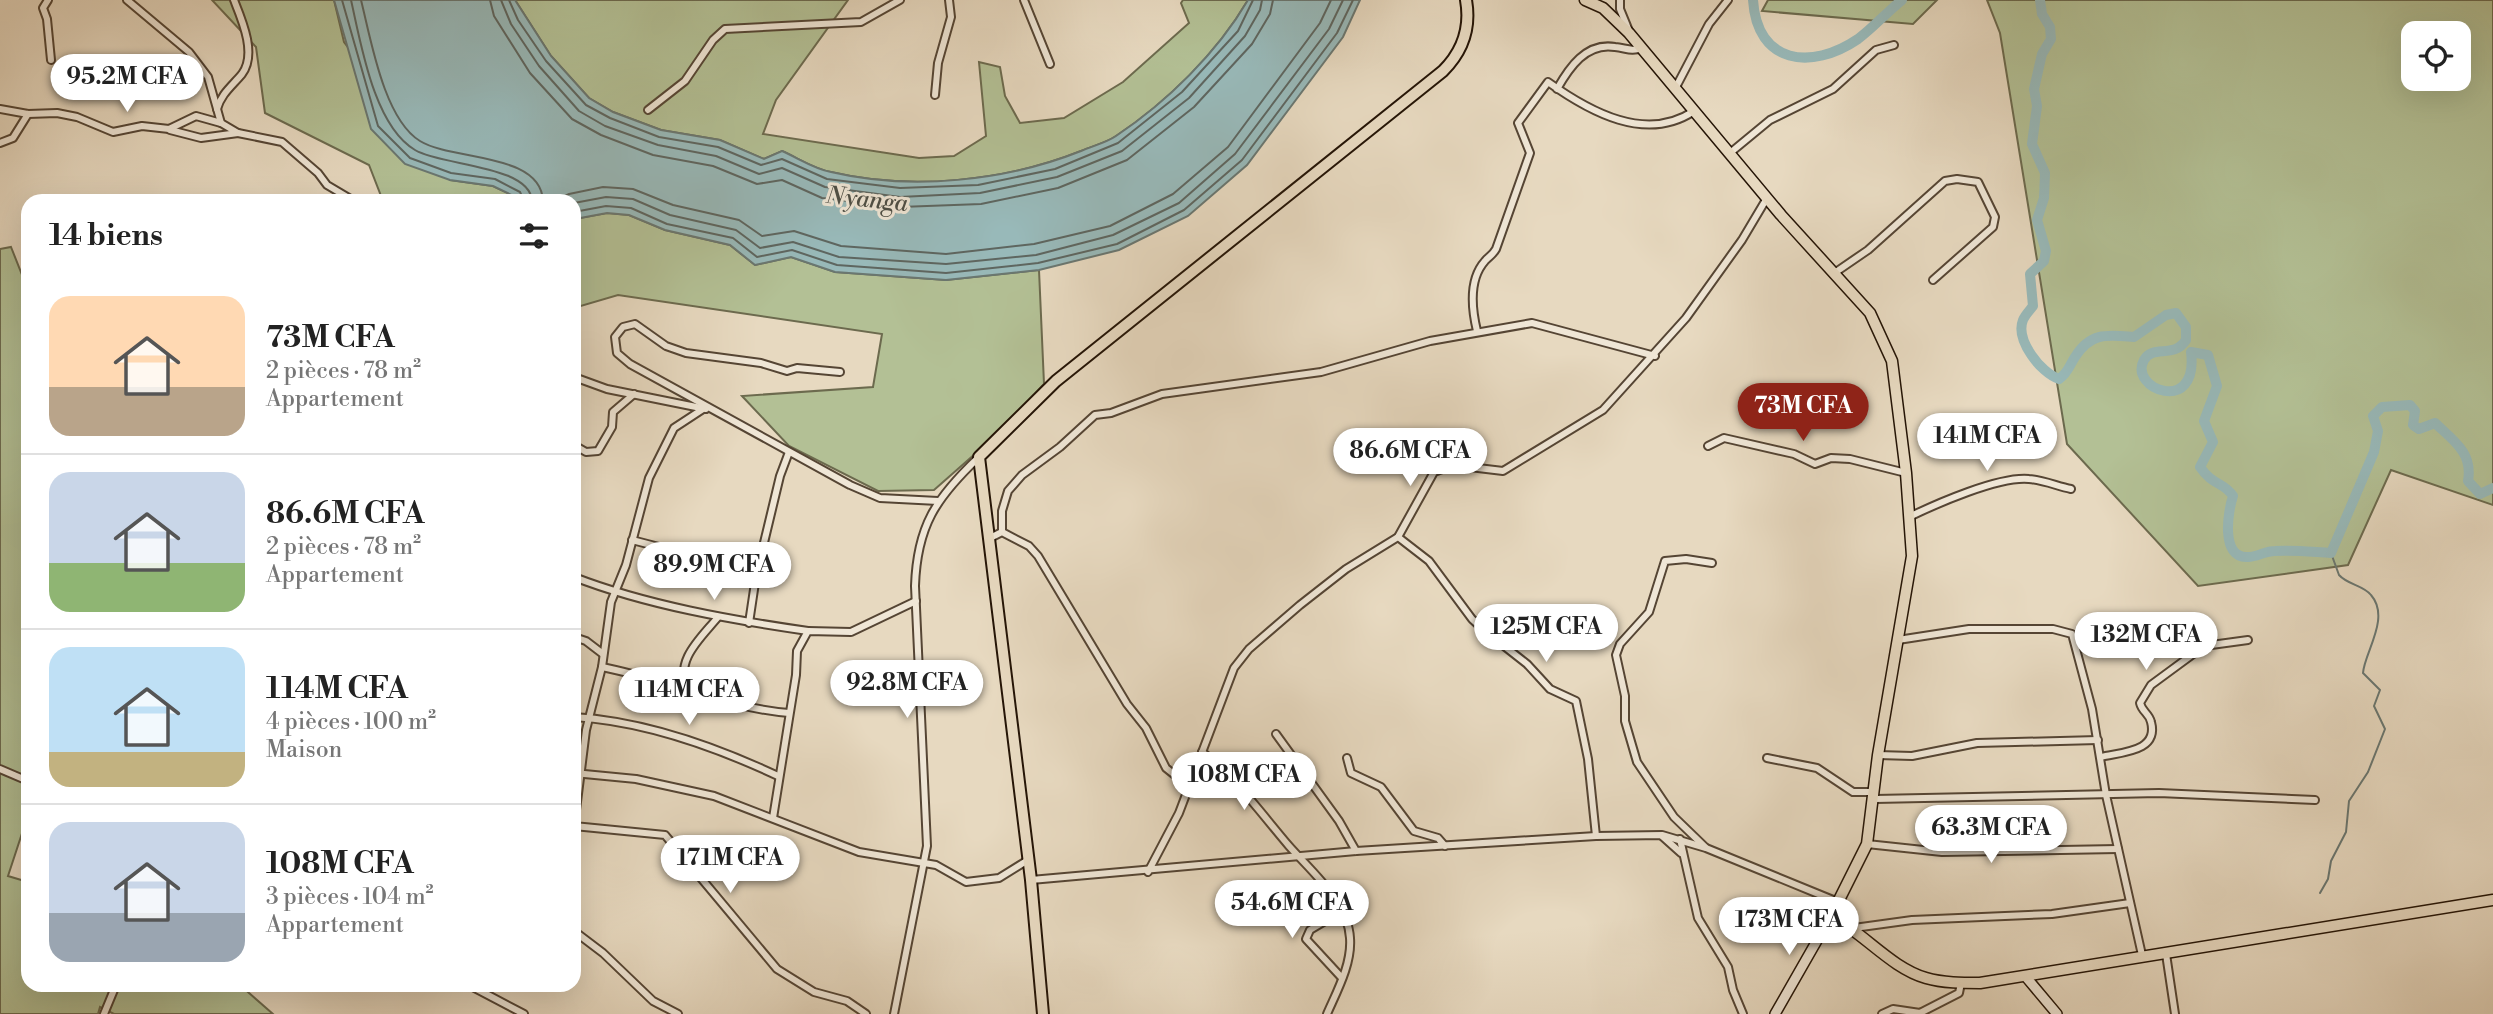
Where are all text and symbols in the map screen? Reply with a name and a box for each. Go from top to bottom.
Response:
map controls [2401,21,2471,91]
button: locate [2401,21,2471,91]
pin: 95.2M CFA [47,54,207,114]
text: 95.2M CFA [67,63,187,91]
water label: Nyanga [824,181,910,219]
text: 14 biens [49,217,163,255]
icon: filters [515,217,553,255]
text: 73M CFA [266,319,395,357]
icon: home [105,324,189,408]
text: 2 pièces · 78 m² [266,357,421,385]
pin: 73M CFA [1738,384,1868,443]
text: Appartement [266,385,404,413]
text: 73M CFA [1754,392,1852,420]
pin: 141M CFA [1915,414,2059,473]
text: 141M CFA [1933,422,2041,450]
pin: 86.6M CFA [1330,428,1490,488]
text: 86.6M CFA [1349,437,1471,465]
text: 86.6M CFA [266,495,424,533]
icon: home [105,500,189,584]
text: 2 pièces · 78 m² [266,533,421,561]
pin: 89.9M CFA [634,542,794,602]
text: 89.9M CFA [653,551,775,579]
text: Appartement [266,561,404,589]
pin: 125M CFA [1474,604,1618,664]
pin: 132M CFA [2074,612,2218,672]
text: 125M CFA [1490,613,1602,641]
text: 132M CFA [2091,621,2201,649]
pin: 92.8M CFA [827,660,987,720]
pin: 114M CFA [617,668,761,727]
text: 92.8M CFA [846,669,968,697]
text: 114M CFA [266,670,408,708]
icon: home [105,675,189,759]
text: 114M CFA [635,676,743,704]
text: 4 pièces · 100 m² [266,708,436,736]
text: Maison [266,736,342,764]
pin: 108M CFA [1172,752,1316,812]
text: 108M CFA [1187,761,1301,789]
pin: 63.3M CFA [1911,806,2071,865]
text: 63.3M CFA [1931,814,2051,842]
pin: 171M CFA [658,836,802,895]
text: 171M CFA [677,844,783,872]
text: 108M CFA [266,845,414,883]
icon: home [105,850,189,934]
pin: 54.6M CFA [1212,880,1372,940]
text: 3 pièces · 104 m² [266,883,434,911]
text: 54.6M CFA [1231,889,1353,917]
pin: 173M CFA [1717,898,1861,957]
text: 173M CFA [1735,906,1843,934]
text: Appartement [266,911,404,939]

